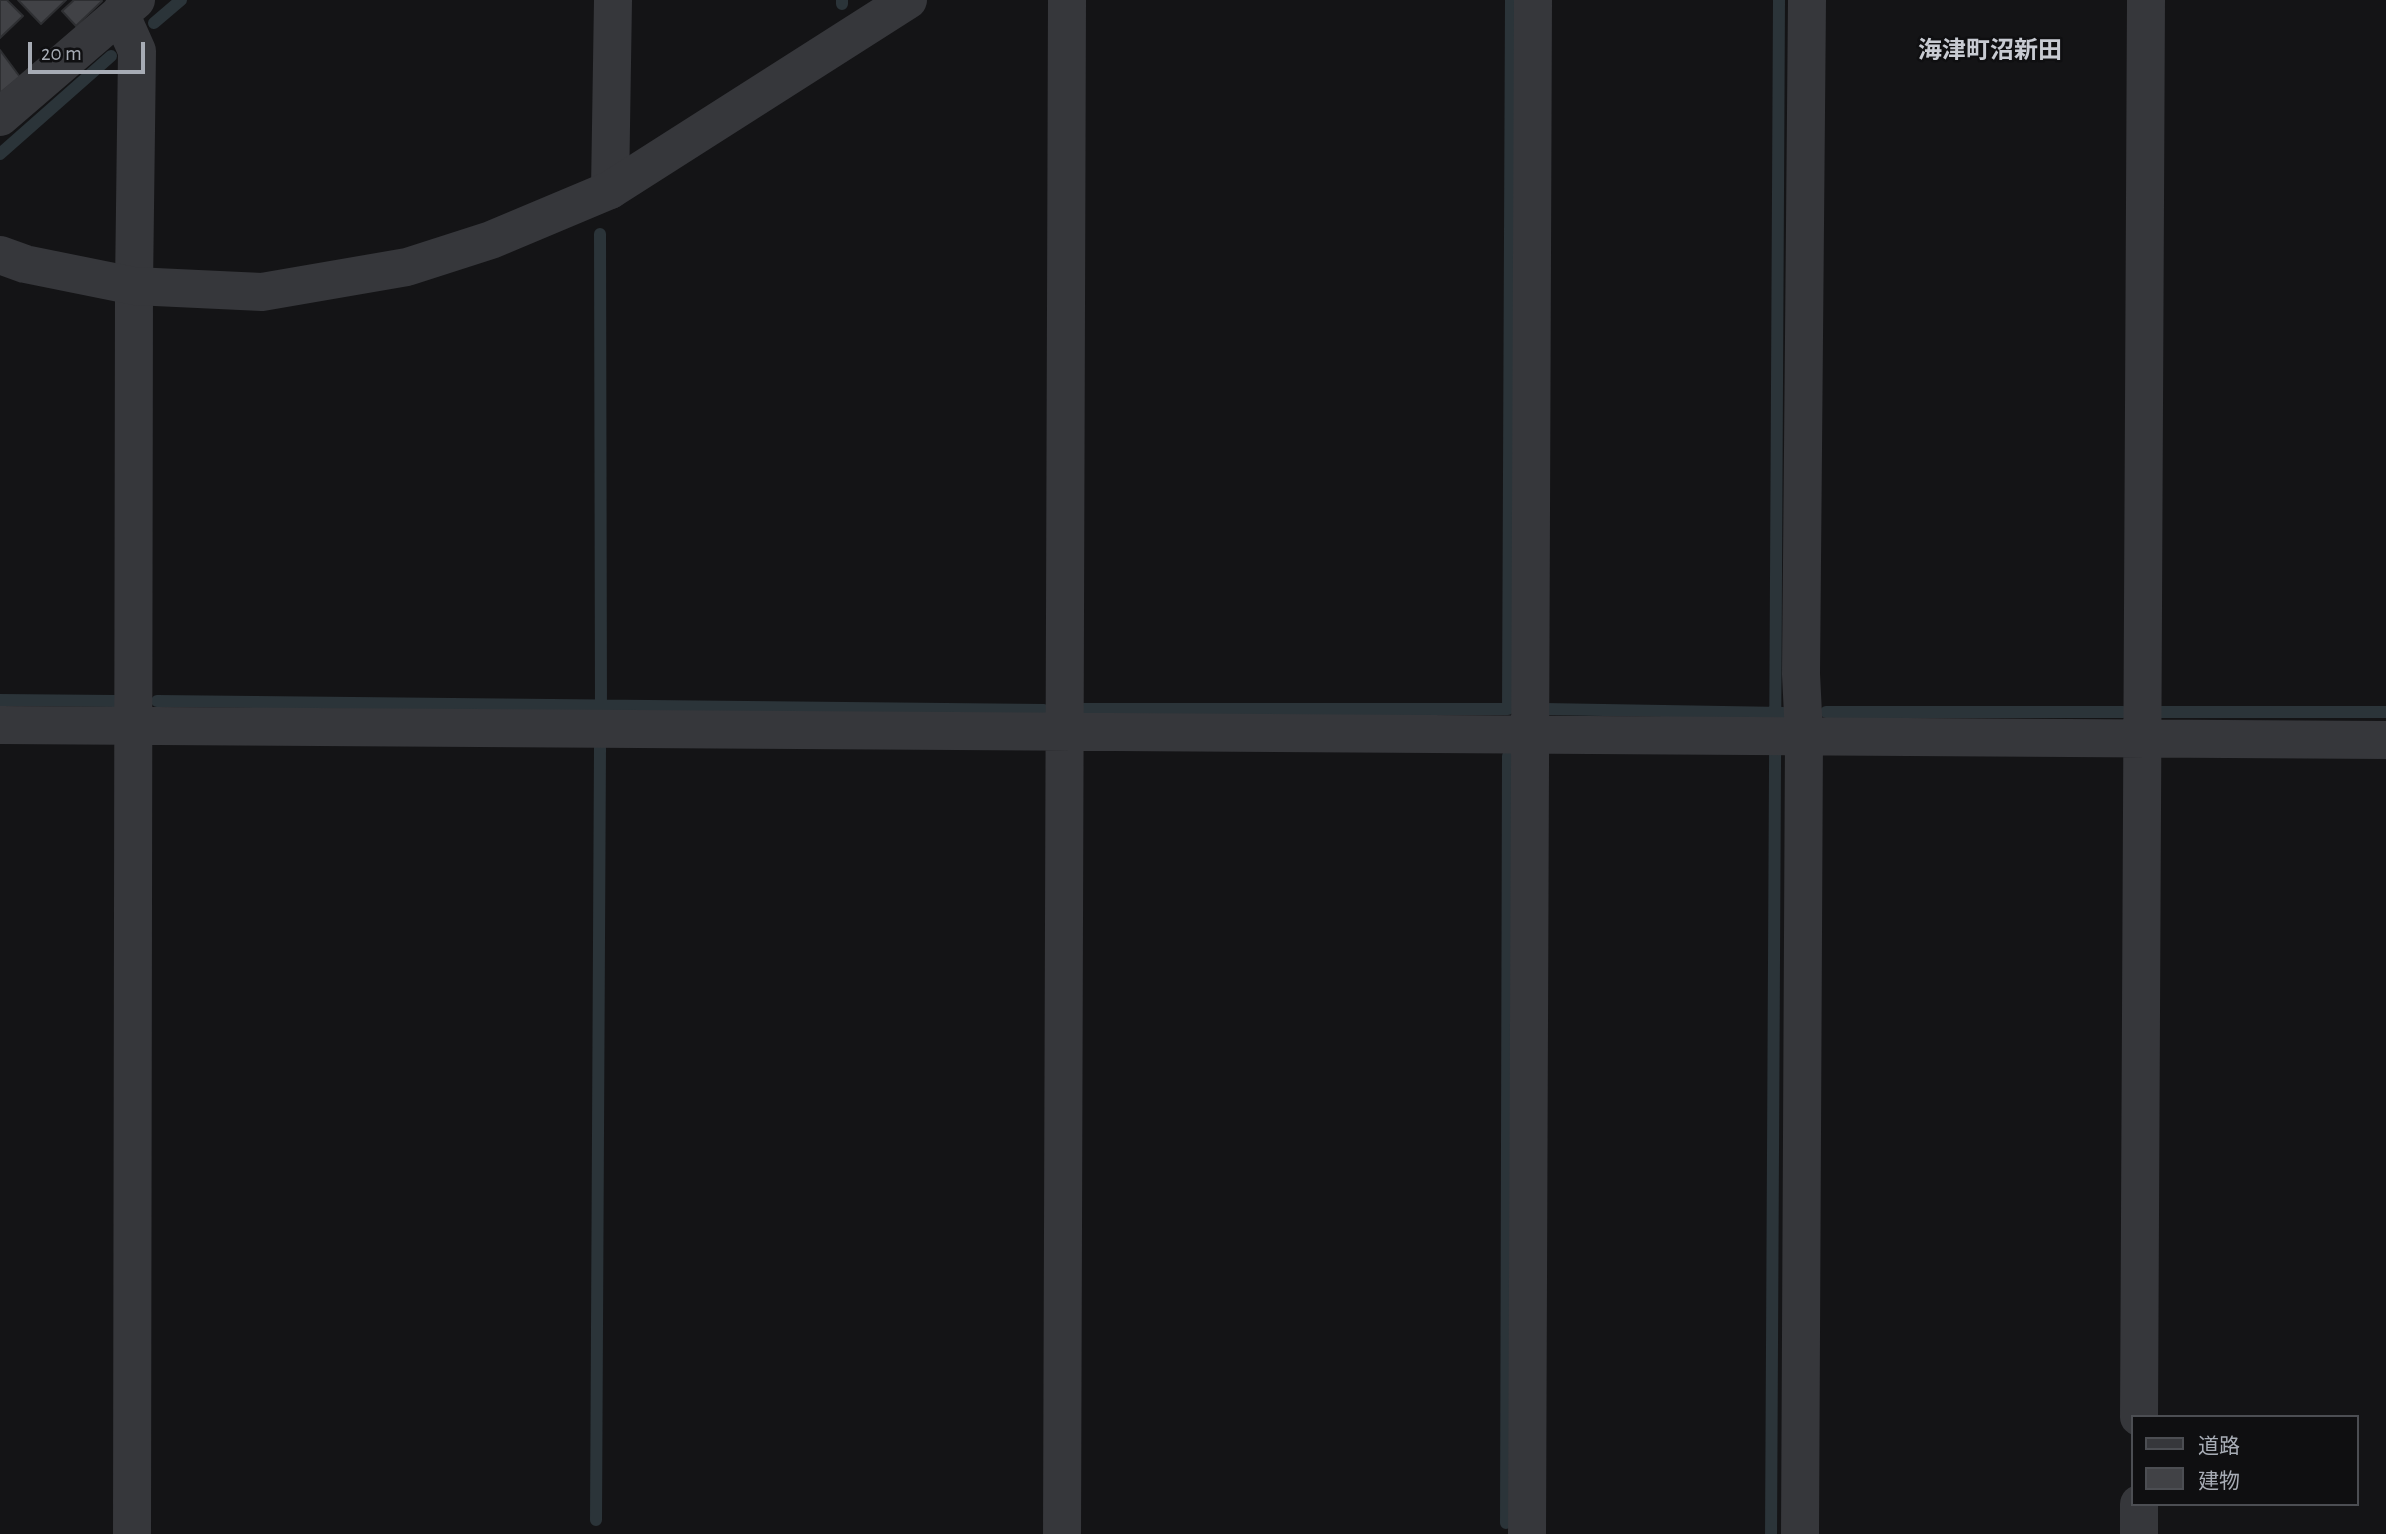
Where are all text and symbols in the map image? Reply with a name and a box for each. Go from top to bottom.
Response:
scale bar [32,28,149,72]
district label: 海津町沼新田 [1918,37,2062,65]
text: 20 m [41,43,82,64]
legend [2130,1415,2358,1506]
text: 道路 [2198,1436,2240,1457]
text: 建物 [2198,1471,2240,1492]

